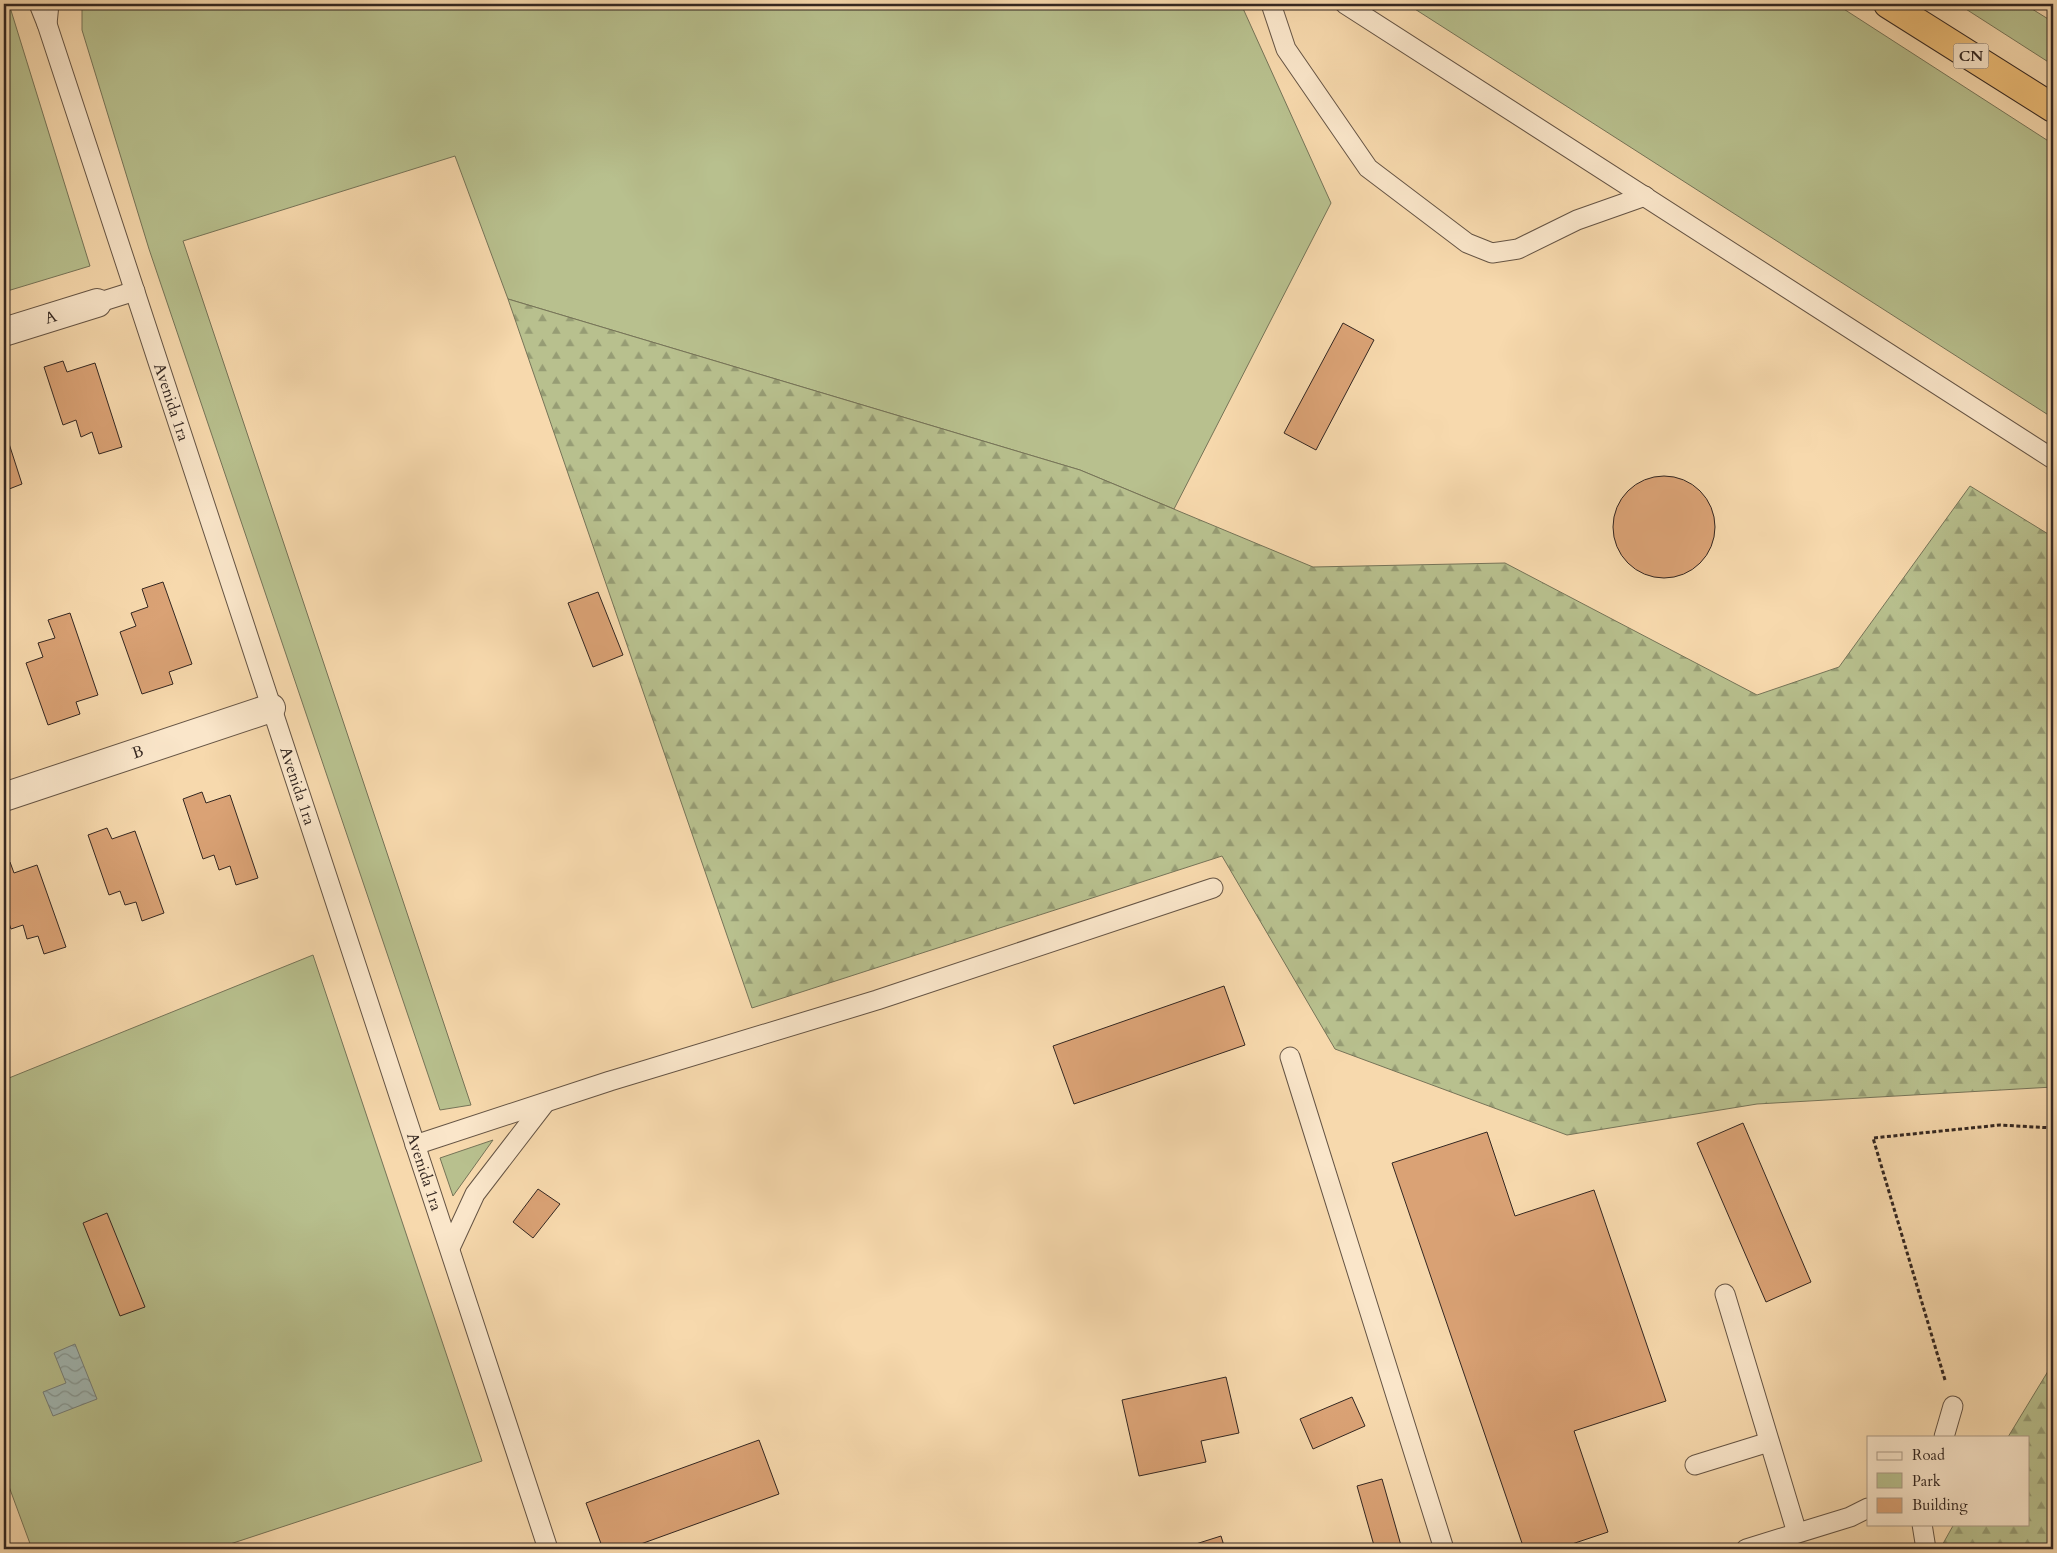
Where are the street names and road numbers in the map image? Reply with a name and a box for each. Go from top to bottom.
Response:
road number: CN [1954,44,1988,68]
street label: A [42,305,60,330]
street label: Avenida 1ra [148,360,194,444]
street label: B [129,740,147,765]
street label: Avenida 1ra [274,744,320,828]
street label: Avenida 1ra [401,1130,447,1214]

